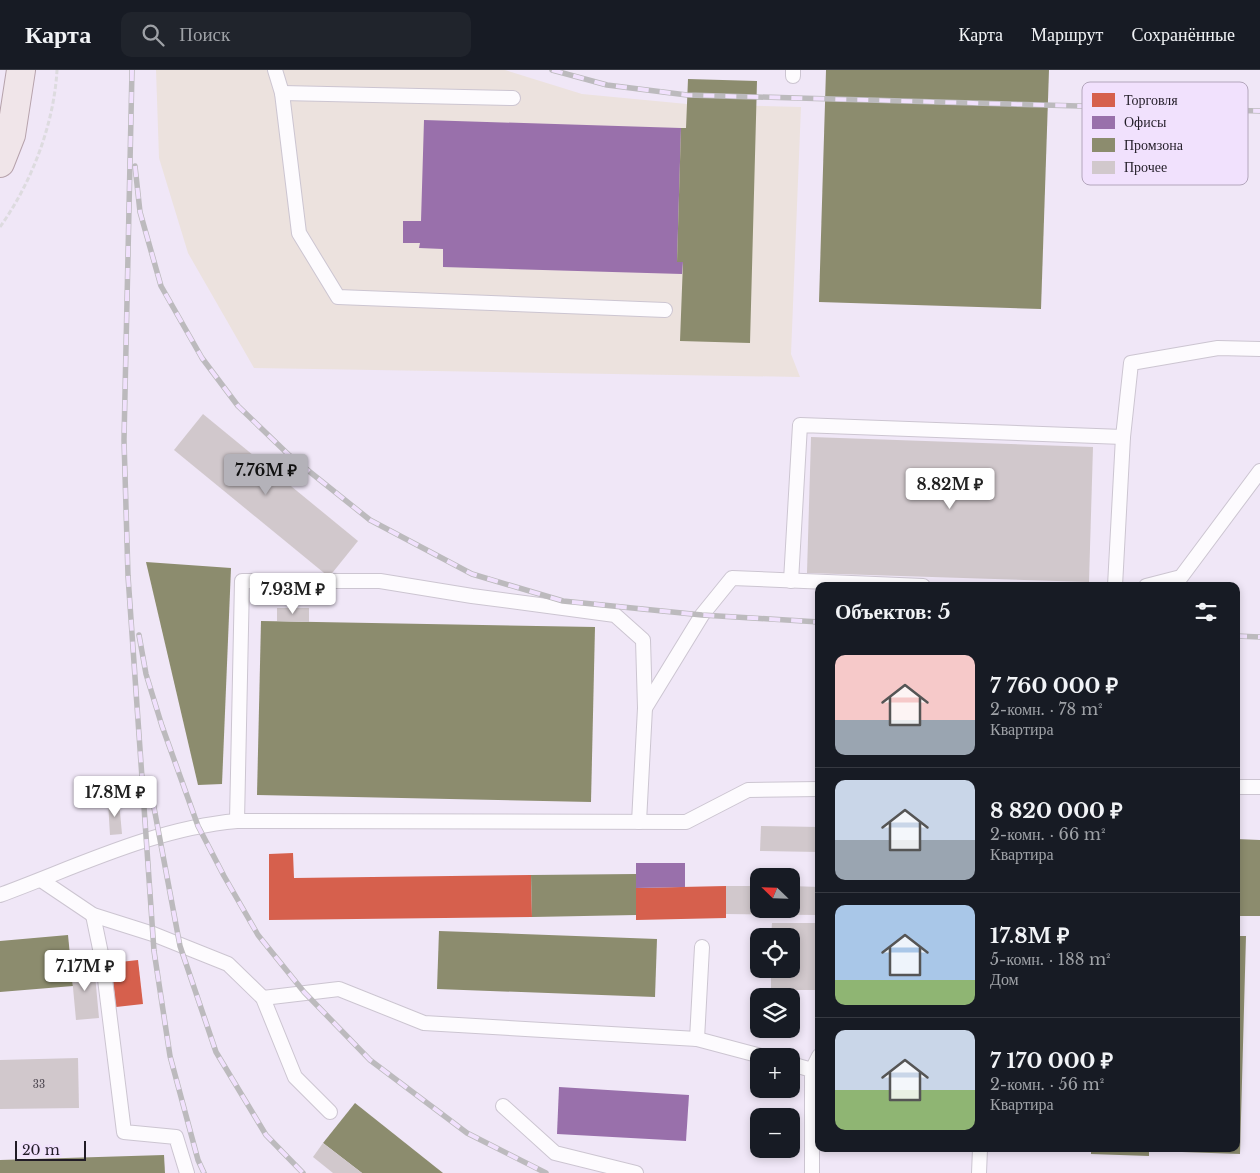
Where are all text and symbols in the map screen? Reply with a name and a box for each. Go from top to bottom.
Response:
search box [121,12,471,57]
text: Карта [25,20,91,49]
icon: search [139,21,167,49]
text: Поиск [179,23,230,46]
text: Карта [958,24,1003,46]
text: Маршрут [1031,24,1103,46]
text: Сохранённые [1131,24,1235,46]
legend [1082,82,1248,185]
text: Торговля [1124,91,1178,109]
text: Офисы [1124,113,1167,131]
text: Промзона [1124,136,1184,154]
text: Прочее [1124,158,1167,176]
pin: 7.76M ₽ [220,454,312,496]
text: 7.76M ₽ [235,460,297,480]
pin: 8.82M ₽ [904,468,996,510]
text: 8.82M ₽ [917,474,983,494]
pin: 7.93M ₽ [247,572,339,615]
text: 7.93M ₽ [261,579,325,599]
icon: filters [1192,598,1220,626]
text: Объектов: 5 [835,599,950,625]
text: 7 760 000 ₽ [990,673,1118,699]
icon: home [875,675,935,735]
text: 2-комн. · 78 m² [990,699,1103,719]
text: Квартира [990,719,1054,739]
pin: 17.8M ₽ [69,776,161,818]
text: 17.8M ₽ [85,782,145,802]
text: 8 820 000 ₽ [990,798,1123,824]
icon: home [875,800,935,860]
text: 2-комн. · 66 m² [990,824,1106,844]
text: Квартира [990,844,1054,864]
north arrow [750,868,800,918]
map controls [750,868,800,1158]
text: 17.8M ₽ [990,923,1069,949]
icon: home [875,925,935,985]
button: locate [750,928,800,978]
text: 5-комн. · 188 m² [990,949,1111,969]
pin: 7.17M ₽ [39,950,131,992]
text: 7.17M ₽ [56,956,114,976]
text: Дом [990,969,1019,989]
button: layers [750,988,800,1038]
button: + [750,1048,800,1098]
text: 7 170 000 ₽ [990,1048,1113,1074]
icon: home [875,1050,935,1110]
text: 2-комн. · 56 m² [990,1074,1104,1094]
house number: 33 [33,1078,45,1091]
text: Квартира [990,1094,1054,1114]
button: − [750,1108,800,1158]
scale bar [15,1138,86,1161]
text: 20 m [22,1141,60,1159]

